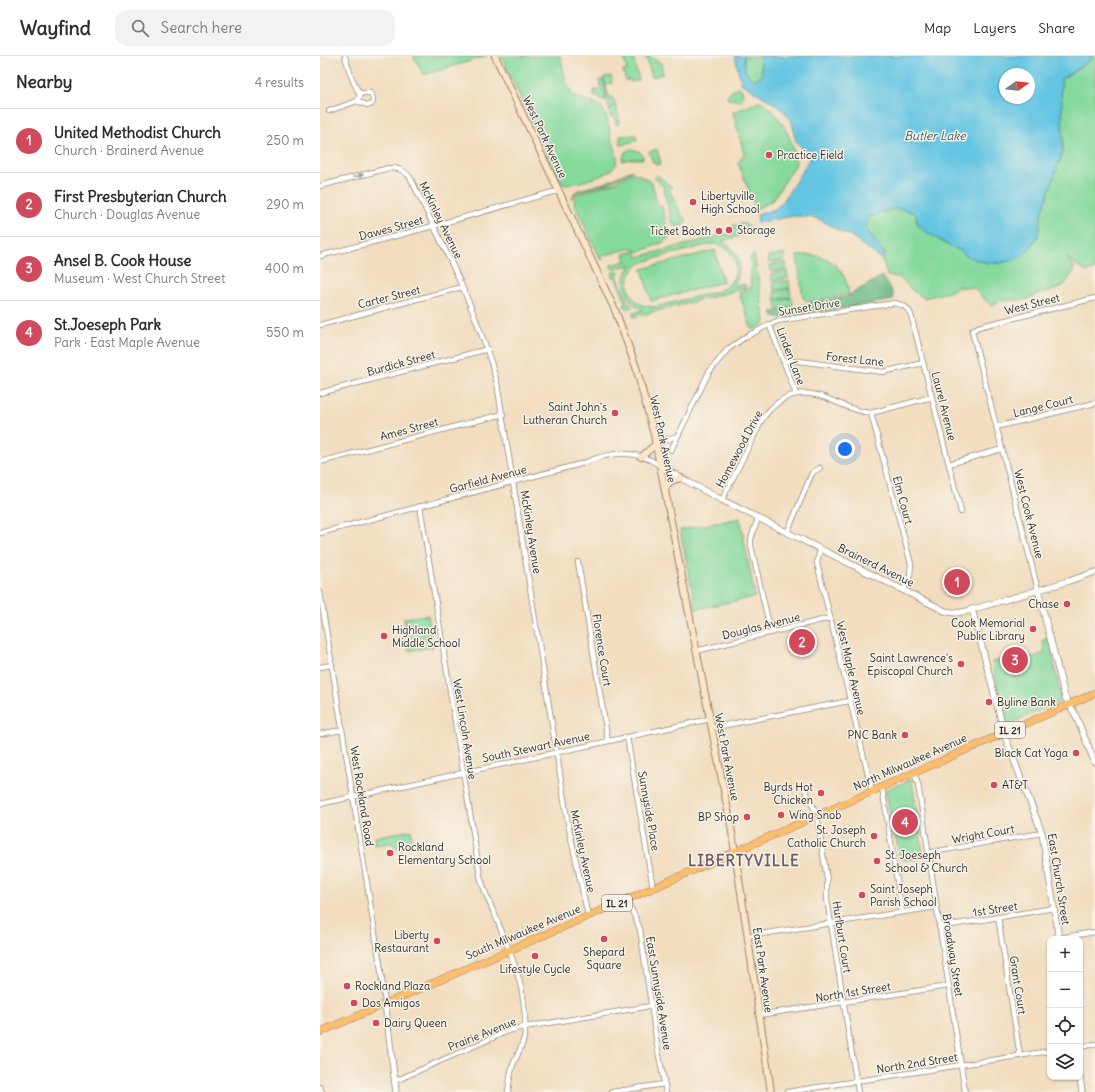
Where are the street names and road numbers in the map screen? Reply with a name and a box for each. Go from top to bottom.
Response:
street label: West Park Avenue [520,94,570,180]
street label: McKinley Avenue [416,179,466,261]
street label: Dawes Street [357,213,425,243]
street label: Carter Street [356,282,422,312]
street label: West Street [1003,290,1061,318]
street label: Sunset Drive [777,295,841,319]
street label: Linden Lane [774,325,808,387]
street label: Burdick Street [365,347,437,379]
street label: Forest Lane [826,349,885,369]
street label: Laurel Avenue [929,370,959,442]
street label: Lange Court [1012,392,1075,420]
street label: West Park Avenue [647,394,679,484]
street label: Homewood Drive [713,408,765,490]
street label: Ames Street [378,414,440,443]
street label: Garfield Avenue [448,462,528,496]
street label: West Cook Avenue [1011,468,1047,560]
street label: Elm Court [890,474,916,526]
street label: McKinley Avenue [518,489,545,575]
street label: Brainerd Avenue [836,541,916,589]
street label: Douglas Avenue [721,610,801,642]
street label: Florence Court [589,613,615,688]
street label: West Maple Avenue [833,620,869,716]
street label: West Lincoln Avenue [450,678,480,780]
street label: West Park Avenue [712,712,742,802]
road number: IL 21 [995,722,1025,738]
street label: South Stewart Avenue [481,729,591,765]
street label: North Milwaukee Avenue [851,731,969,793]
street label: West Rockland Road [347,745,377,848]
street label: Sunnyside Place [635,770,663,852]
street label: McKinley Avenue [567,808,599,894]
street label: Wright Court [951,822,1016,846]
street label: East Church Street [1045,832,1073,926]
road number: IL 21 [602,895,632,911]
street label: 1st Street [972,899,1019,919]
street label: Hurlburt Court [829,900,855,974]
street label: South Milwaukee Avenue [463,901,583,963]
street label: Broadway Street [940,913,966,998]
street label: East Park Avenue [750,926,776,1014]
street label: East Sunnyside Avenue [643,935,675,1051]
street label: Grant Court [1006,955,1030,1016]
street label: North 1st Street [814,979,892,1005]
street label: Prairie Avenue [446,1014,518,1054]
street label: North 2nd Street [876,1050,959,1076]

